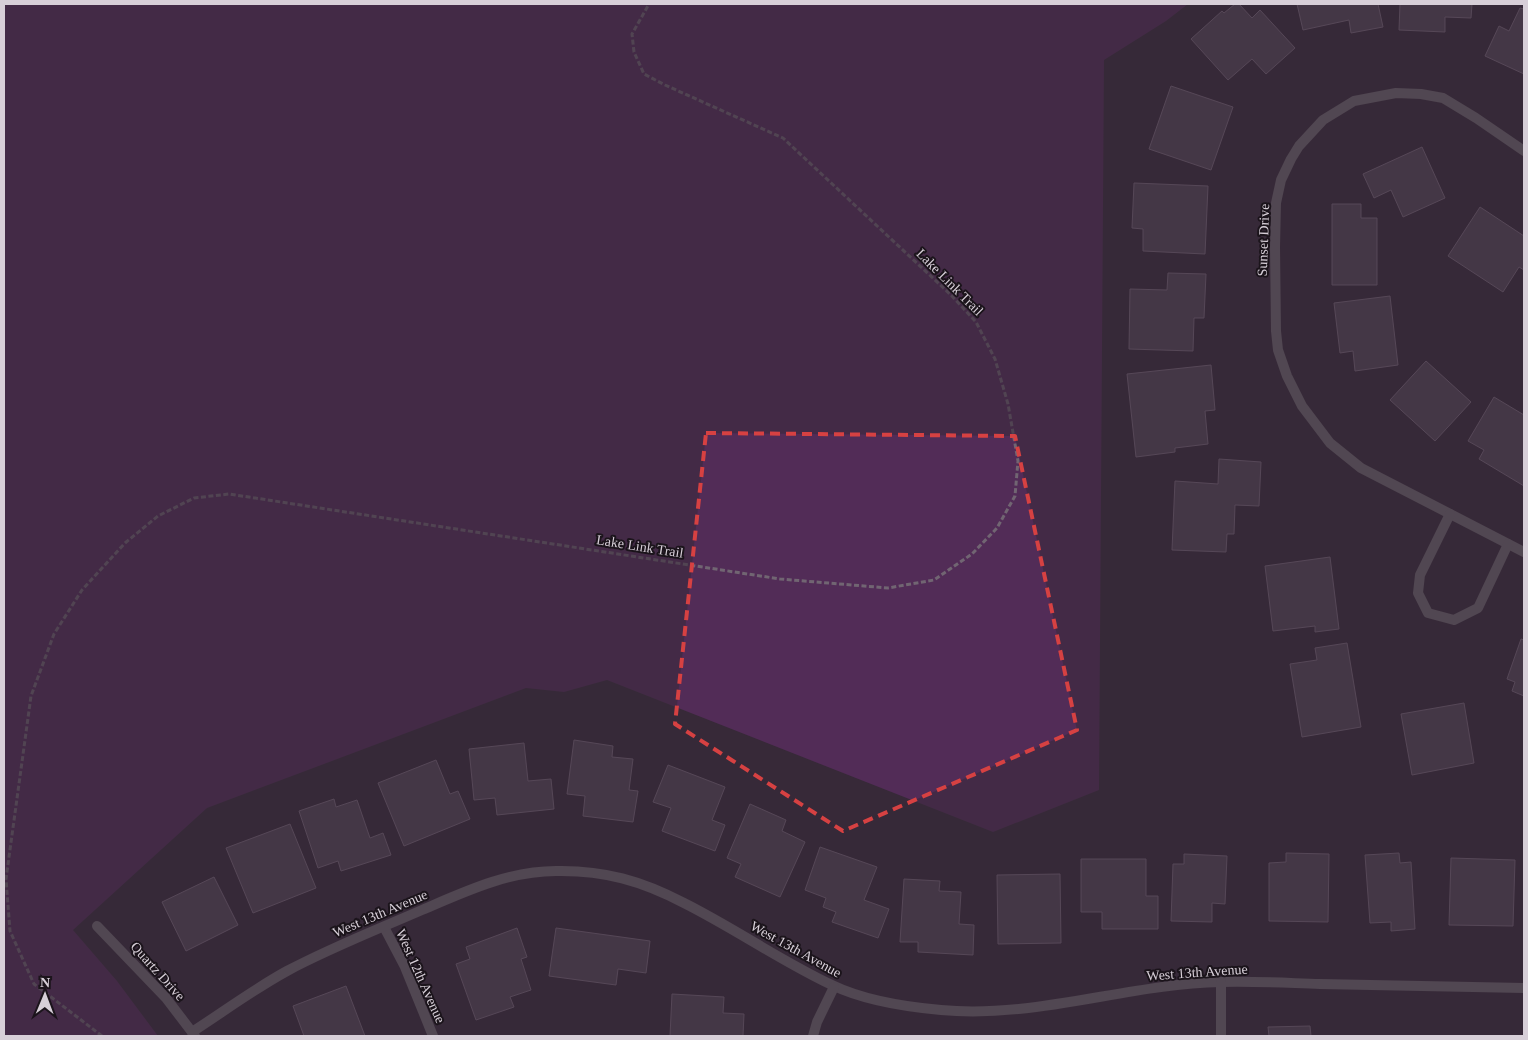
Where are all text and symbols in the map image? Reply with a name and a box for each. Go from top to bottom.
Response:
street label: Sunset Drive [1255,203,1272,277]
street label: Lake Link Trail [913,246,986,319]
street label: Lake Link Trail [595,532,685,561]
street label: West 13th Avenue [331,887,430,940]
street label: West 13th Avenue [748,918,844,981]
street label: West 12th Avenue [393,927,448,1026]
street label: Quartz Drive [127,939,188,1004]
street label: West 13th Avenue [1146,961,1248,984]
north arrow [20,970,70,1020]
text: N [40,975,50,990]

